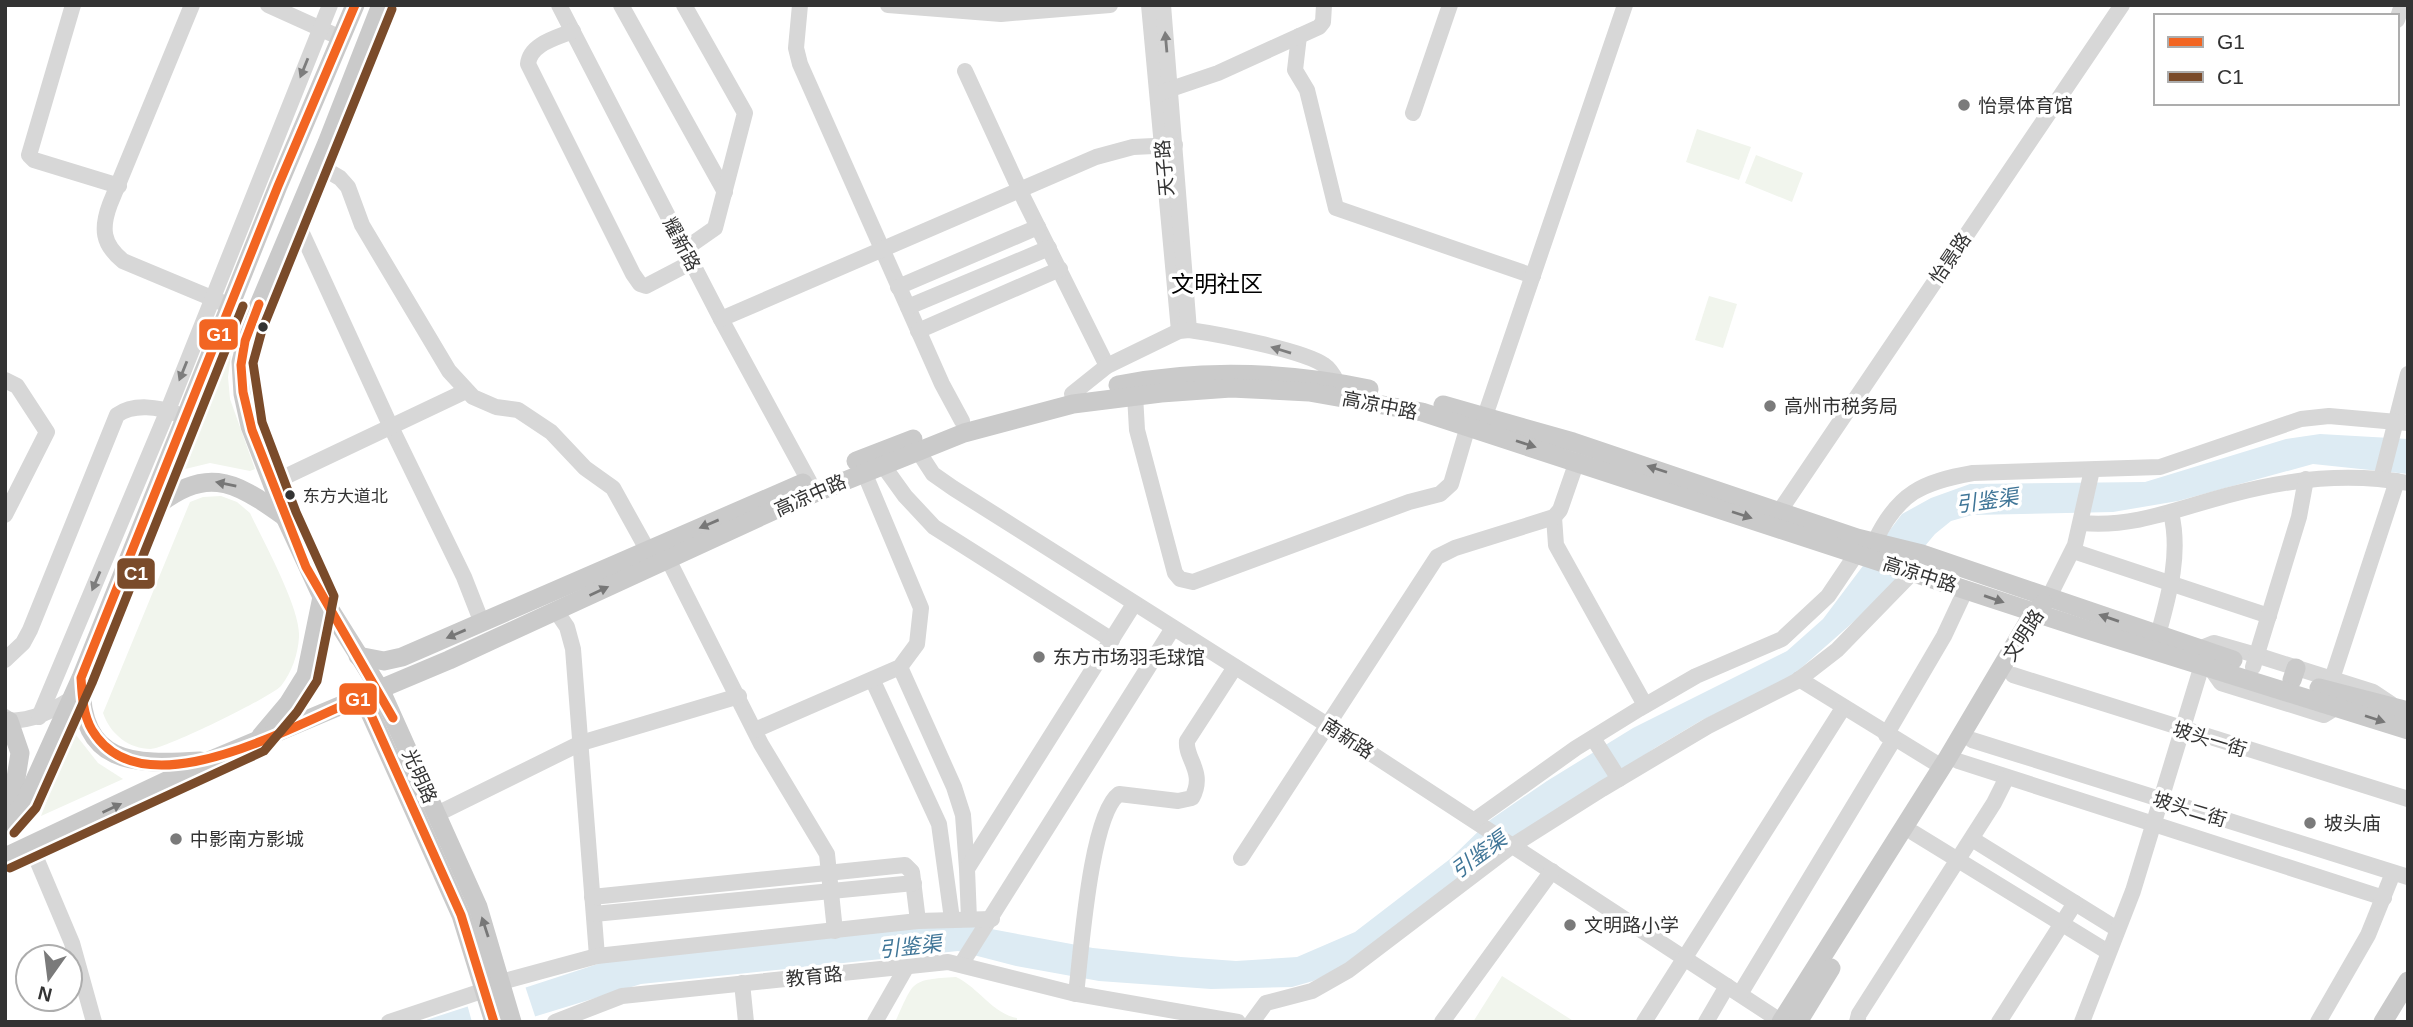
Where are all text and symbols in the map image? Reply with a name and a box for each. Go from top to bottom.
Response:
legend [2154,14,2399,105]
text: G1 [2217,30,2245,53]
one-way arrow [1160,31,1171,53]
one-way arrow [298,58,309,79]
text: C1 [2217,65,2244,88]
place label: 怡景体育馆 [1978,95,2073,116]
marker: 怡景体育馆 [1956,97,1972,113]
street label: 天子路 [1152,139,1177,197]
street label: 耀新路 [659,214,704,274]
street label: 怡景路 [1926,229,1975,288]
district label: 文明社区 [1171,271,1263,297]
line badge: G1 [198,318,239,351]
unlabelled marker [256,320,270,334]
text: G1 [206,324,232,345]
one-way arrow [1270,345,1291,355]
one-way arrow [178,360,189,381]
street label: 高凉中路 [1341,388,1419,423]
place label: 高州市税务局 [1784,396,1898,417]
marker: 高州市税务局 [1762,398,1778,414]
one-way arrow [1515,440,1536,450]
one-way arrow [1646,463,1667,474]
street label: 高凉中路 [771,470,849,521]
one-way arrow [215,479,237,490]
water label: 引鉴渠 [1954,484,2023,516]
place label: 东方大道北 [303,487,388,506]
marker: 东方大道北 [283,488,297,502]
one-way arrow [1732,510,1753,521]
one-way arrow [699,518,719,530]
street label: 高凉中路 [1880,553,1959,596]
line badge: C1 [116,557,156,590]
text: C1 [124,563,149,584]
one-way arrow [91,571,102,592]
one-way arrow [589,585,609,597]
one-way arrow [1984,594,2005,605]
street label: 文明路 [1999,606,2048,665]
one-way arrow [2098,612,2119,623]
one-way arrow [445,629,466,640]
place label: 东方市场羽毛球馆 [1053,647,1205,668]
marker: 东方市场羽毛球馆 [1031,649,1047,665]
line badge: G1 [338,682,378,716]
text: G1 [345,689,371,710]
street label: 南新路 [1318,714,1377,763]
one-way arrow [2364,714,2385,725]
street label: 坡头一街 [2170,718,2249,761]
street label: 光明路 [398,746,441,807]
street label: 坡头二街 [2150,788,2229,831]
one-way arrow [101,802,122,813]
place label: 坡头庙 [2324,813,2381,834]
marker: 坡头庙 [2302,815,2318,831]
water label: 引鉴渠 [1446,825,1513,882]
place label: 中影南方影城 [190,829,304,850]
marker: 中影南方影城 [168,831,184,847]
place label: 文明路小学 [1584,915,1679,936]
one-way arrow [479,917,490,938]
marker: 文明路小学 [1562,917,1578,933]
water label: 引鉴渠 [877,931,945,961]
north arrow [14,943,84,1013]
street label: 教育路 [785,963,844,990]
text: N [36,982,54,1006]

